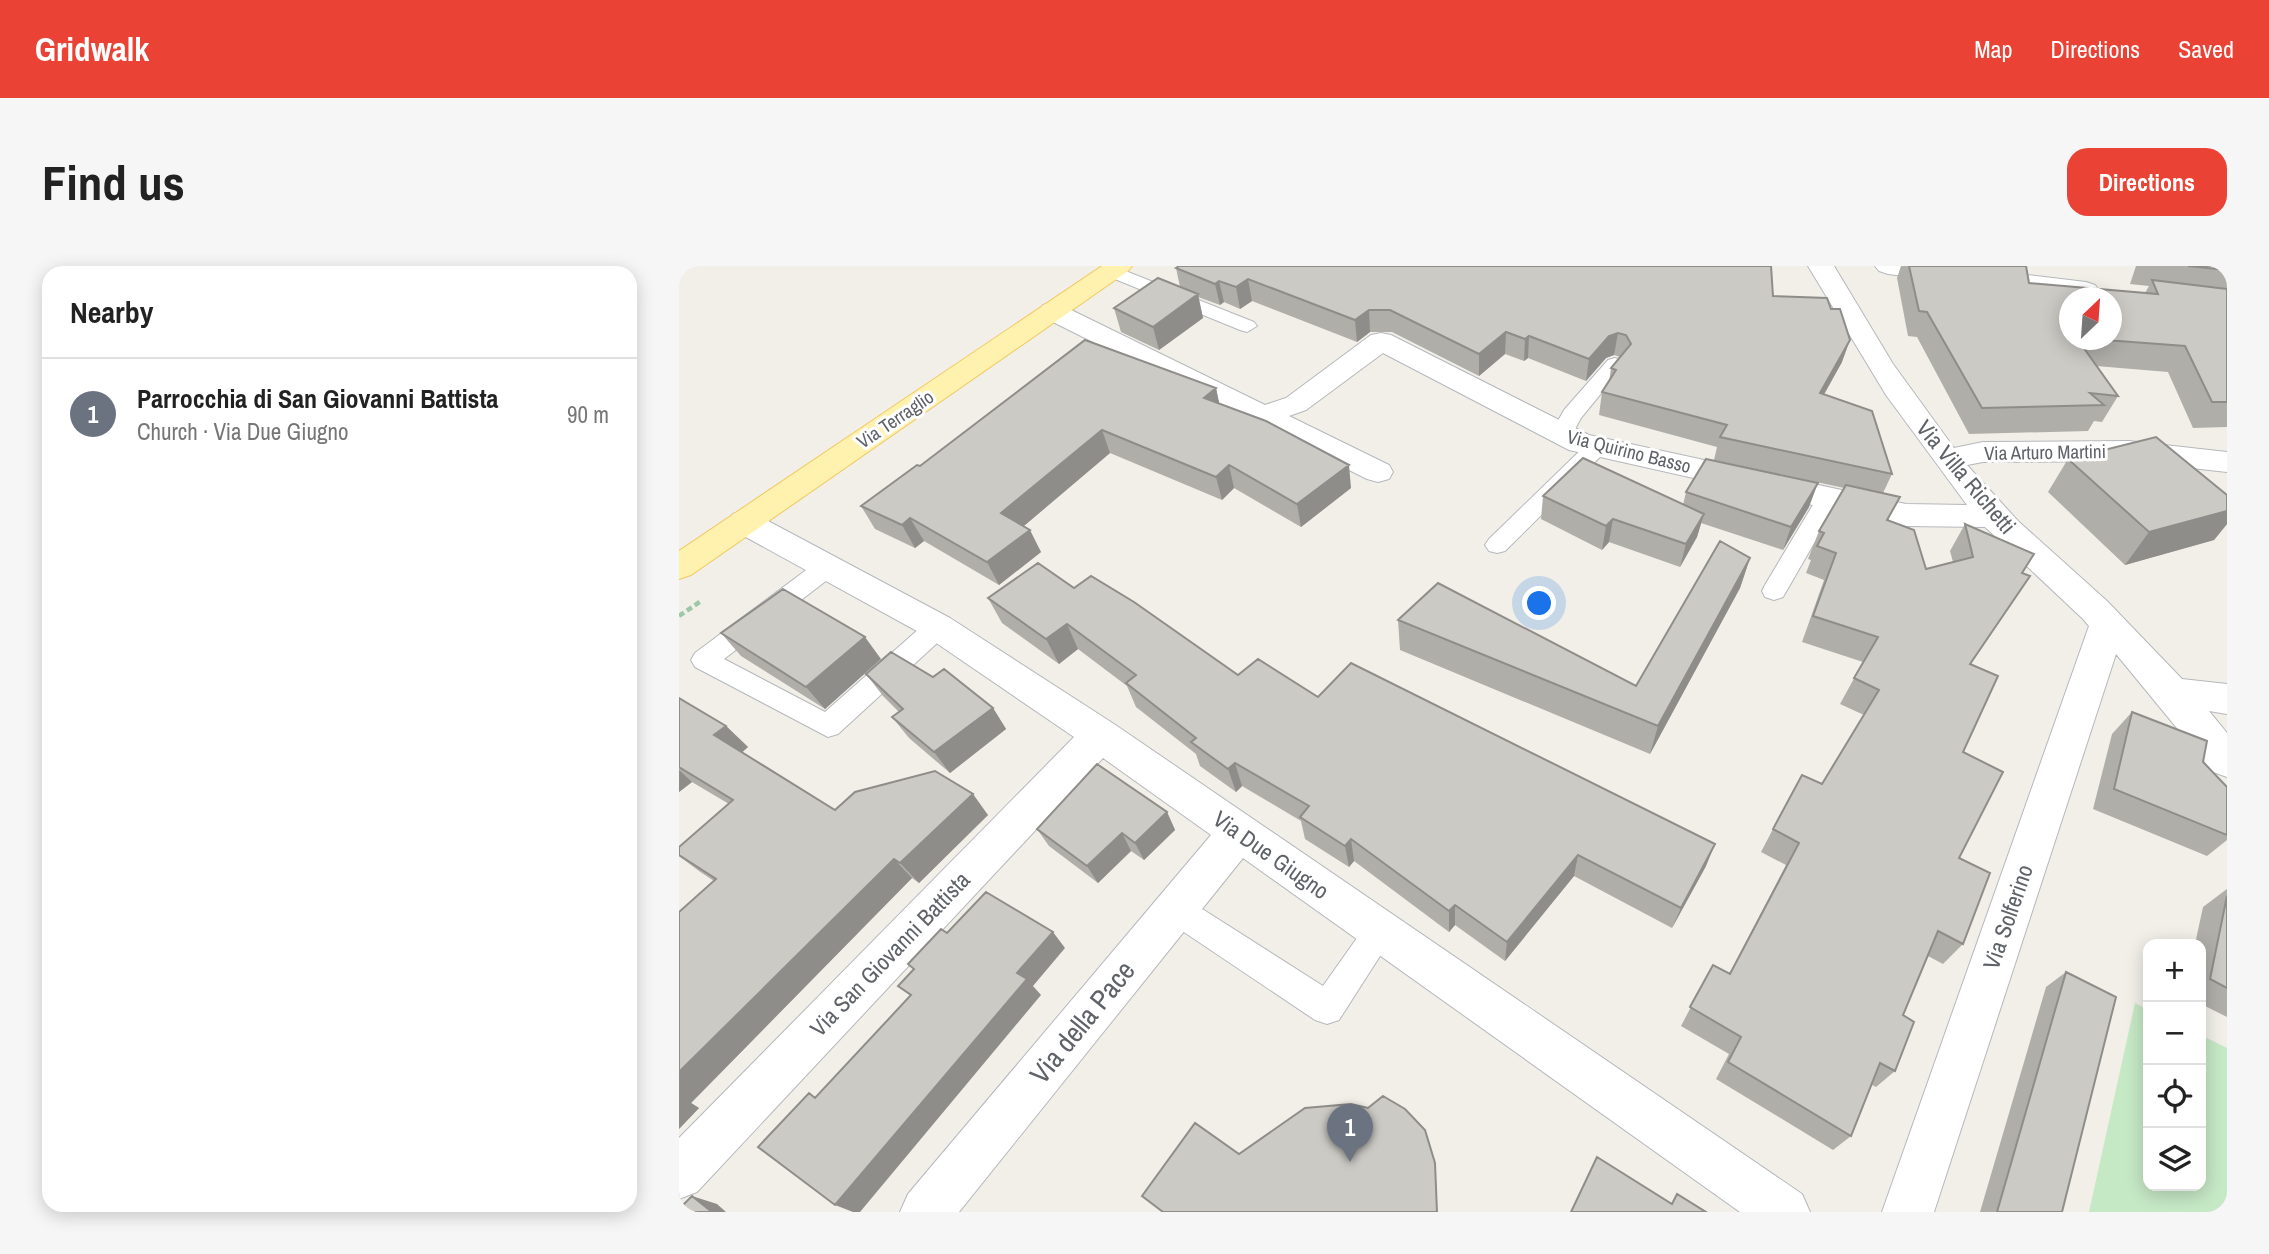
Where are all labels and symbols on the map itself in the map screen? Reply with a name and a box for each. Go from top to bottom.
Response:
north arrow [2059,287,2122,350]
street label: Via Terraglio [851,384,939,454]
street label: Via Villa Richetti [1910,413,2023,540]
street label: Via Quirino Basso [1564,423,1694,479]
street label: Via Arturo Martini [1984,438,2106,466]
your location [1522,586,1556,620]
street label: Via Due Giugno [1207,803,1335,906]
street label: Via Solferino [1975,860,2040,973]
street label: Via San Giovanni Battista [803,864,977,1043]
street label: Via della Pace [1021,953,1143,1091]
pin: 1 [1327,1104,1373,1162]

